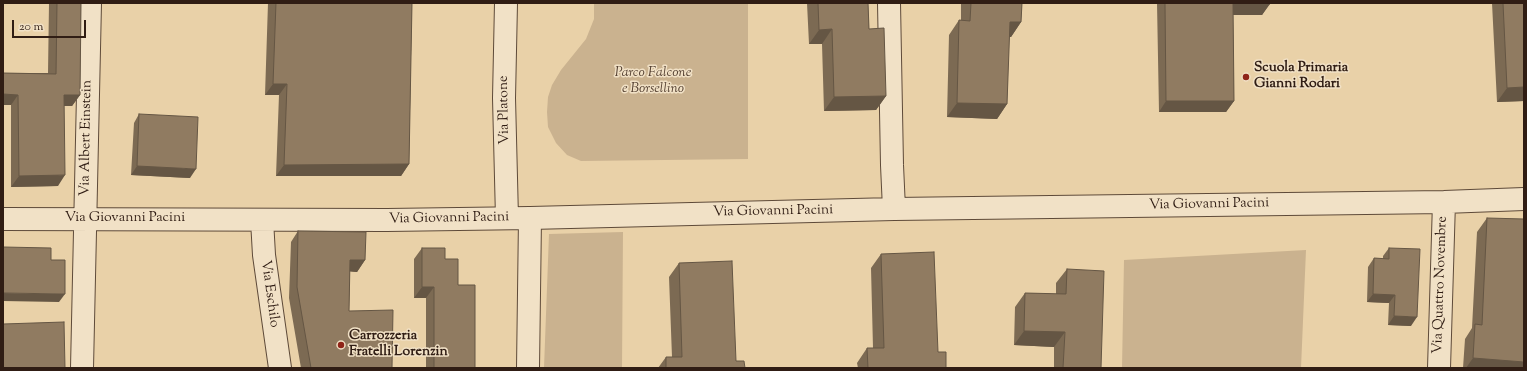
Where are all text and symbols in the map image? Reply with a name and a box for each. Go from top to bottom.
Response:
scale bar [14,12,88,38]
text: 20 m [19,18,43,36]
place label: Scuola Primaria Gianni Rodari [1254,61,1348,94]
park label: Parco Falcone e Borsellino [615,66,691,98]
marker: Scuola Primaria Gianni Rodari [1241,72,1251,82]
street label: Via Platone [496,75,514,145]
street label: Via Albert Einstein [78,80,96,196]
street label: Via Giovanni Pacini [1149,196,1269,214]
street label: Via Giovanni Pacini [713,203,833,221]
street label: Via Giovanni Pacini [389,210,509,228]
street label: Via Giovanni Pacini [65,211,185,227]
street label: Via Quattro Novembre [1430,216,1452,354]
street label: Via Eschilo [256,259,282,329]
place label: Carrozzeria Fratelli Lorenzin [349,329,448,362]
marker: Carrozzeria Fratelli Lorenzin [336,340,346,350]

